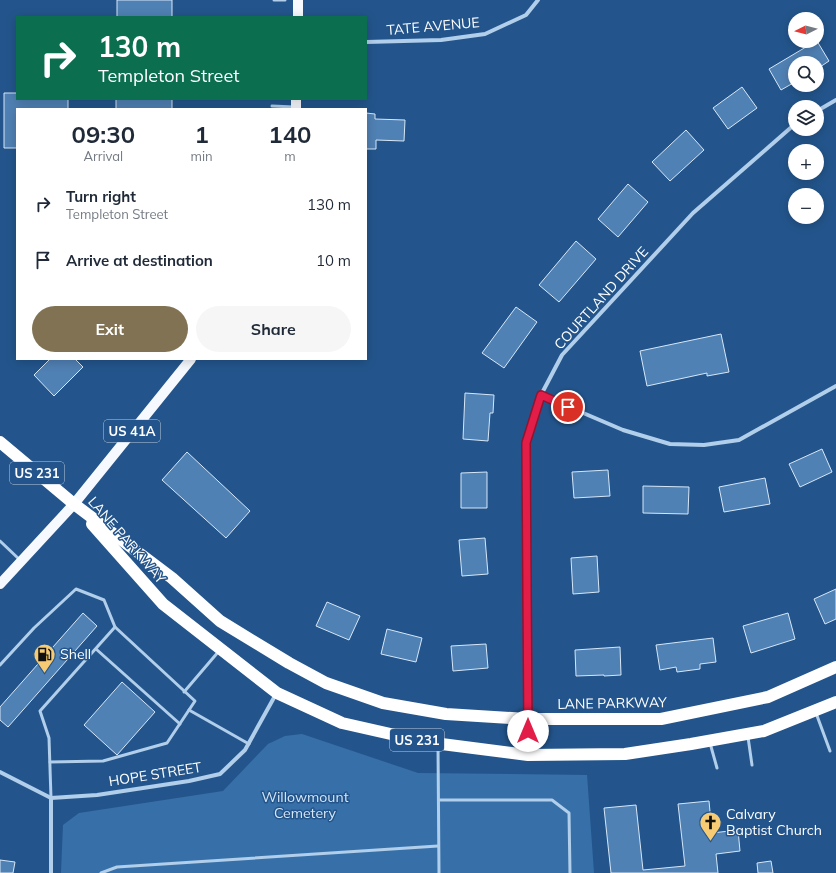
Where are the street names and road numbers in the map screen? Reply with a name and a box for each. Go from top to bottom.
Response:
street label: TATE AVENUE [386,13,480,39]
street label: COURTLAND DRIVE [550,243,652,353]
road number: US 41A [104,420,160,442]
road number: US 231 [10,462,64,484]
street label: LANE PARKWAY [84,493,170,588]
street label: LANE PARKWAY [557,693,667,713]
road number: US 231 [390,729,444,751]
street label: HOPE STREET [107,758,203,790]

